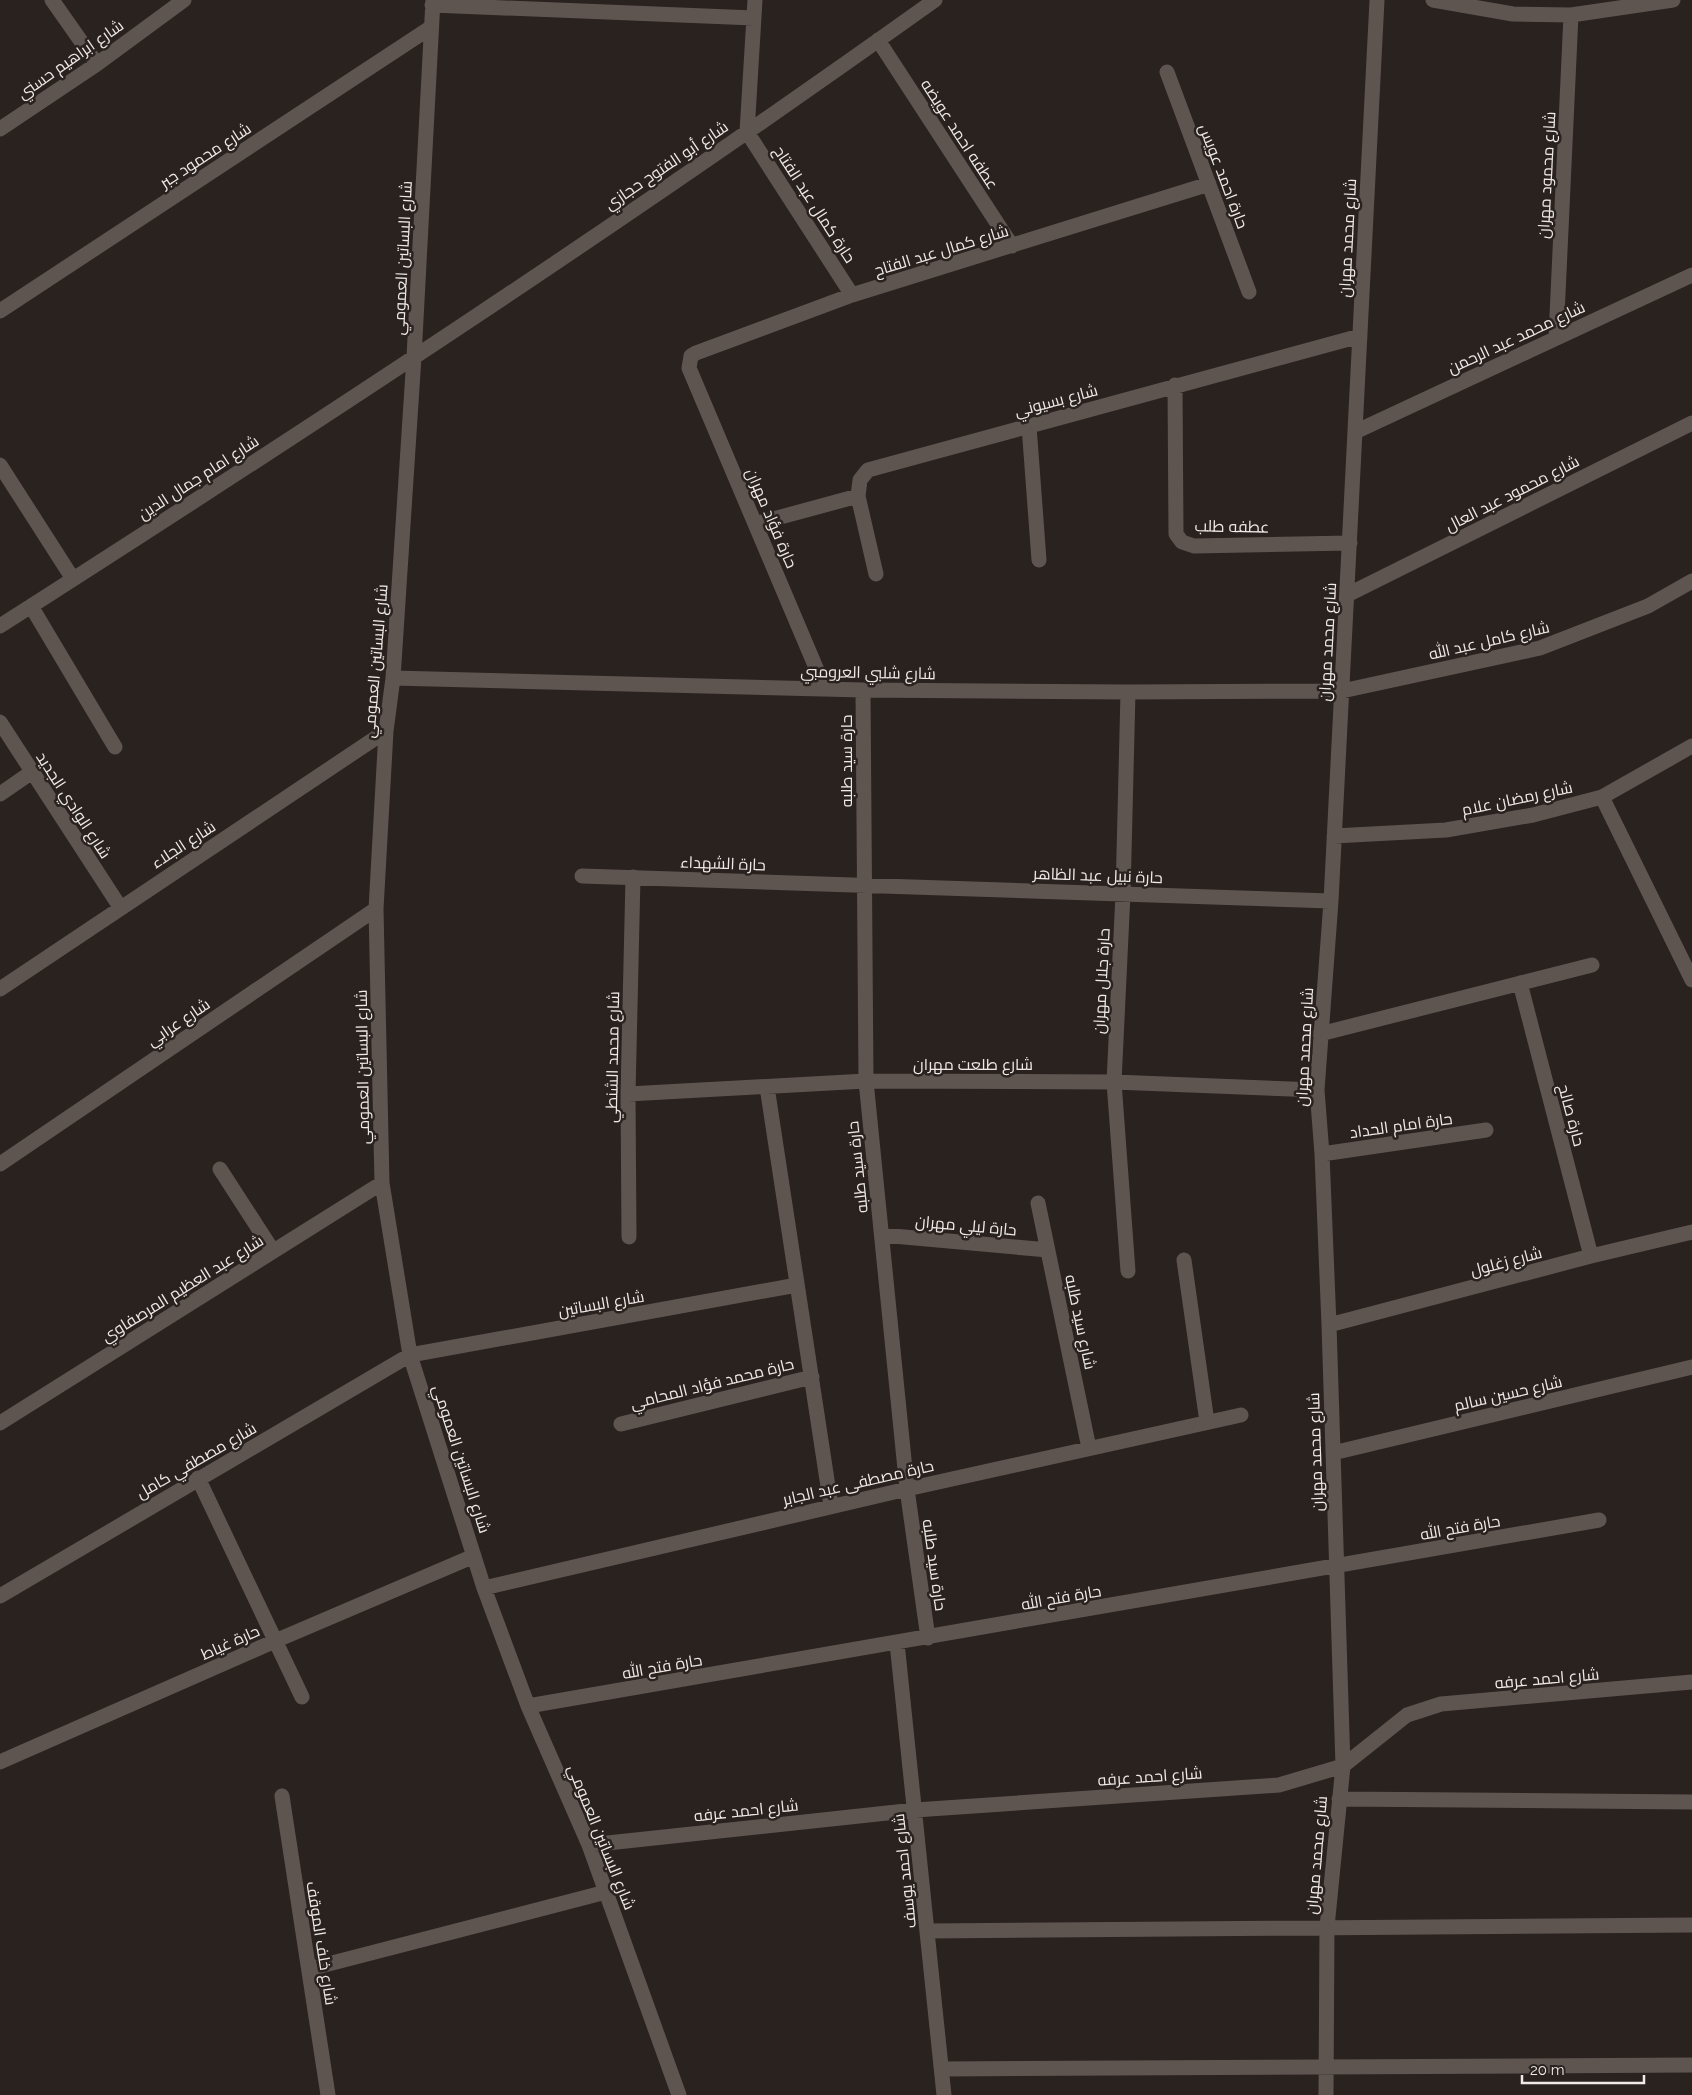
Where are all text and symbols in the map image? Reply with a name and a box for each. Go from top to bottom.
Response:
street label: شارع ابراهيم حسني [14,16,129,106]
street label: عطفه احمد عويضه [917,76,1002,193]
street label: شارع محمود مهران [1534,111,1561,239]
street label: شارع أبو الفتوح حجازي [601,117,734,217]
street label: شارع محمود جبر [155,119,256,194]
street label: حارة احمد عويس [1194,121,1252,232]
street label: حارة كمال عبد الفتاح [768,142,860,268]
street label: شارع محمد مهران [1335,178,1362,298]
street label: شارع البساتين العمومي [389,180,420,336]
street label: شارع كمال عبد الفتاح [872,221,1011,282]
street label: شارع محمد عبد الرحمن [1444,297,1589,379]
street label: شارع بسيوني [1012,380,1101,425]
street label: شارع امام جمال الدين [134,431,263,525]
street label: شارع محمود عبد العال [1442,451,1583,537]
street label: حارة فؤاد مهران [741,465,801,572]
street label: عطفه طلب [1194,516,1270,537]
street label: شارع محمد مهران [1315,582,1342,702]
street label: شارع البساتين العمومي [359,583,396,739]
street label: شارع كامل عبد الله [1427,616,1552,666]
street label: شارع شلبي العرومبي [800,662,936,687]
street label: حارة سيد طلبه [837,715,856,807]
street label: شارع الوادي الجديد [29,748,115,864]
street label: شارع رمضان علام [1460,777,1575,821]
street label: شارع الجلاء [148,817,220,874]
street label: حارة الشهداء [680,853,766,875]
street label: حارة نبيل عبد الظاهر [1032,864,1163,888]
street label: حارة جلال مهران [1089,928,1115,1035]
street label: شارع محمد مهران [1292,987,1319,1107]
street label: شارع البساتين العمومي [352,989,377,1144]
street label: شارع محمد الشنطي [602,991,627,1123]
street label: شارع عرابي [143,994,216,1054]
street label: شارع طلعت مهران [913,1055,1033,1076]
street label: حارة صالح [1552,1082,1589,1149]
street label: حارة امام الحداد [1348,1109,1454,1144]
street label: حارة سيد طلبه [843,1120,872,1214]
street label: حارة ليلي مهران [914,1212,1018,1243]
street label: شارع عبد العظيم المرصفاوي [98,1231,269,1350]
street label: شارع زغلول [1468,1243,1545,1282]
street label: شارع سيد طلبه [1059,1273,1100,1372]
street label: شارع البساتين [557,1287,646,1322]
street label: حارة محمد فؤاد المحامي [628,1354,797,1417]
street label: شارع حسين سالم [1452,1372,1565,1417]
street label: شارع البساتين العمومي [425,1383,494,1537]
street label: شارع محمد مهران [1304,1392,1329,1512]
street label: شارع مصطفي كامل [133,1418,262,1506]
street label: حارة مصطفى عبد الجابر [780,1456,936,1510]
street label: حارة فتح الله [1418,1510,1502,1546]
street label: حارة سيد طلبه [919,1518,950,1612]
street label: حارة فتح الله [1019,1580,1103,1616]
street label: حارة غياط [198,1621,263,1664]
street label: حارة فتح الله [620,1649,704,1685]
street label: شارع احمد عرفه [1494,1664,1600,1695]
street label: شارع البساتين العمومي [560,1762,639,1914]
street label: شارع احمد عرفه [1097,1763,1203,1792]
street label: شارع محمد مهران [1302,1795,1333,1915]
street label: شارع احمد عرفه [693,1796,799,1827]
street label: شارع احمد يوسف [889,1812,922,1929]
street label: شارع خلف الموقف [300,1880,341,2007]
scale bar [1522,2052,1644,2084]
text: 20 m [1530,2061,1565,2079]

